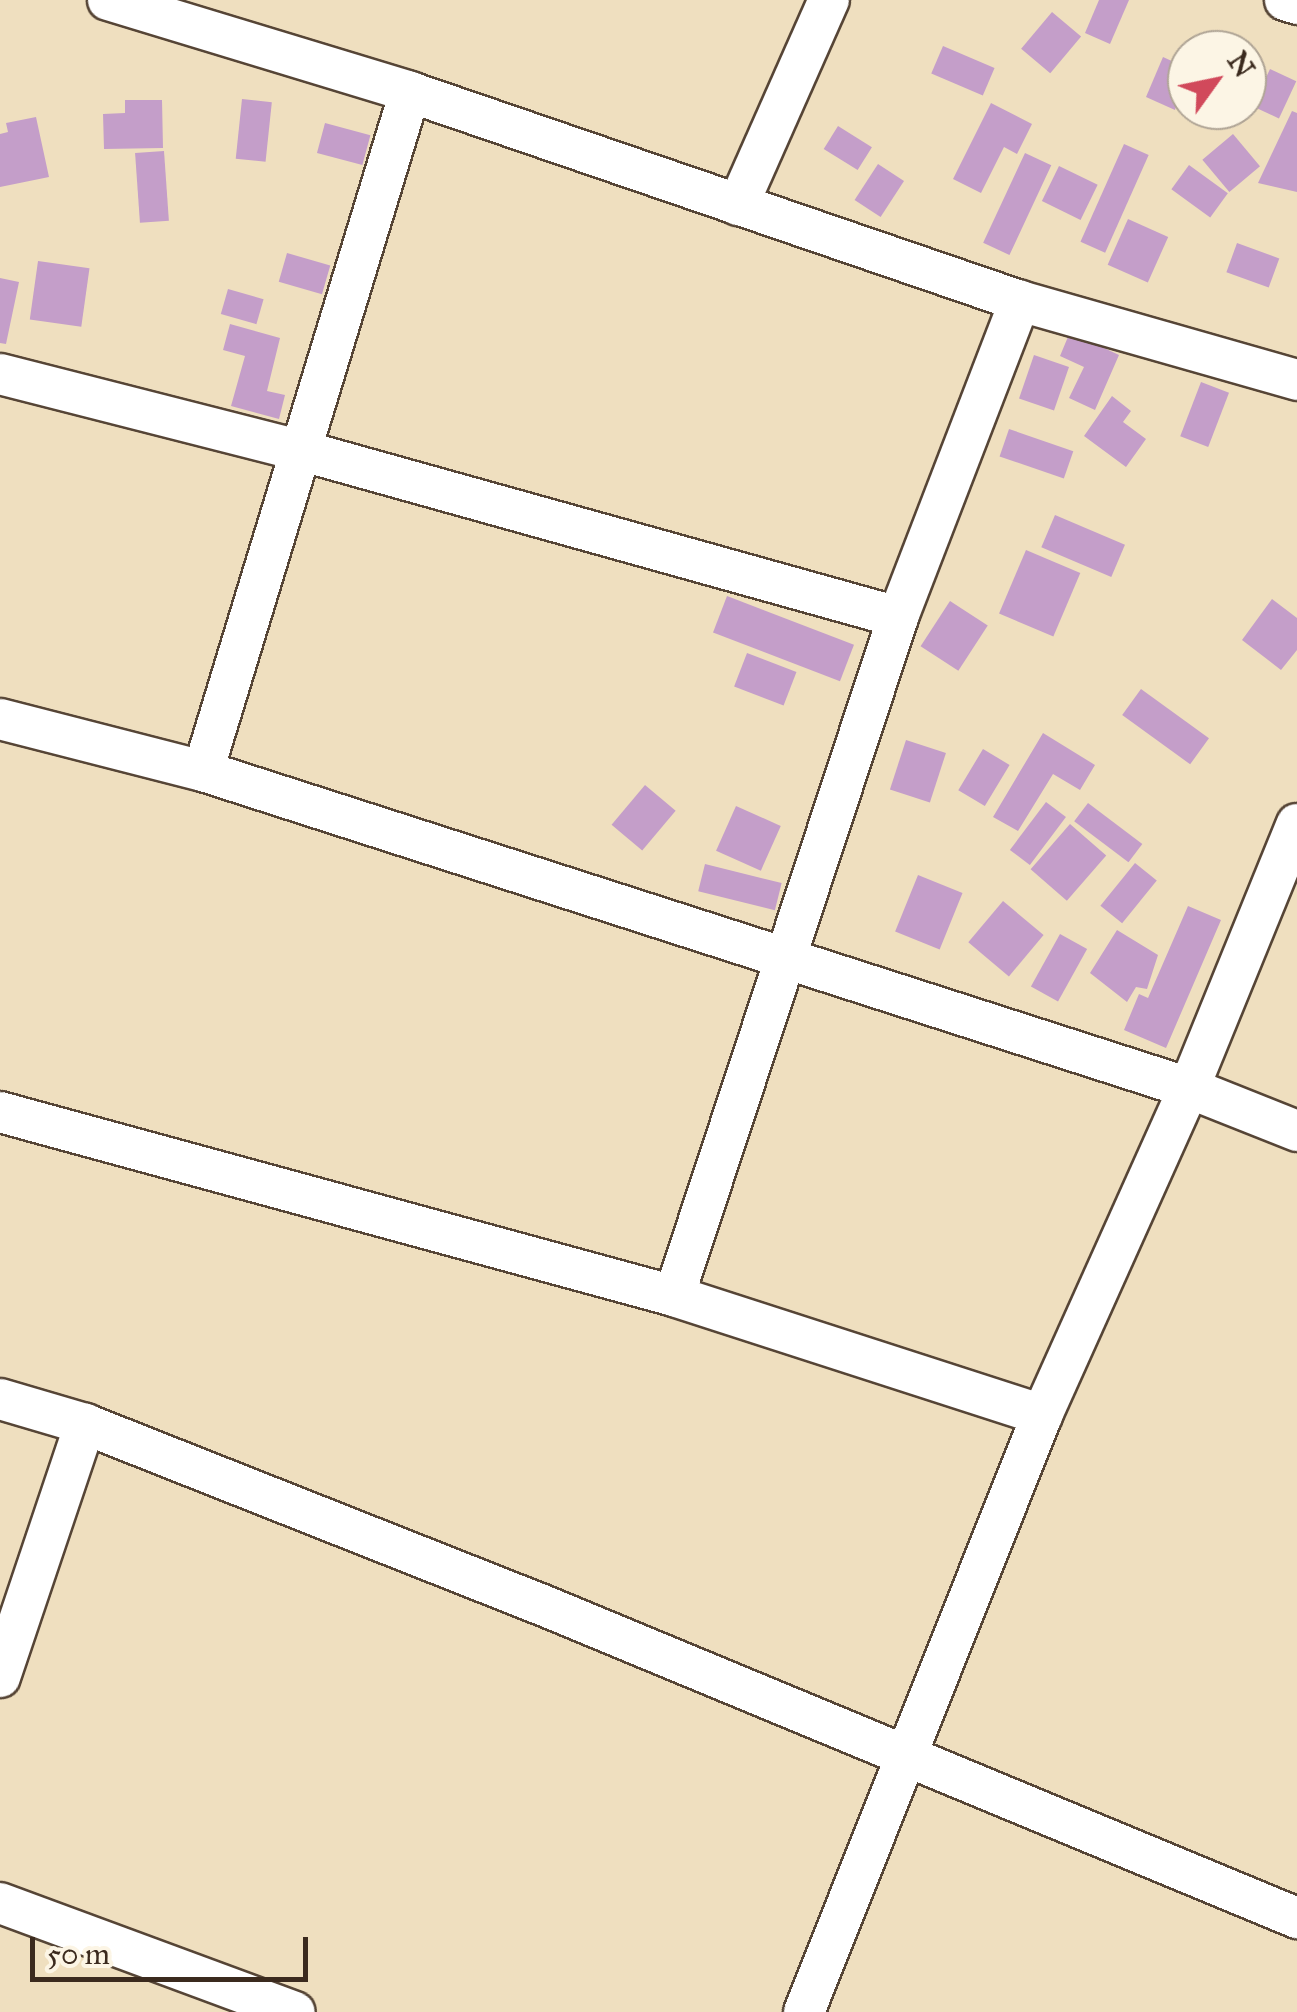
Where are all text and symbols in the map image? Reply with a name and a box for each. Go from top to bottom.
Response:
north arrow [1167,30,1267,130]
text: N [1220,45,1262,84]
scale bar [35,1917,312,1979]
text: 50 m [47,1936,110,1972]

